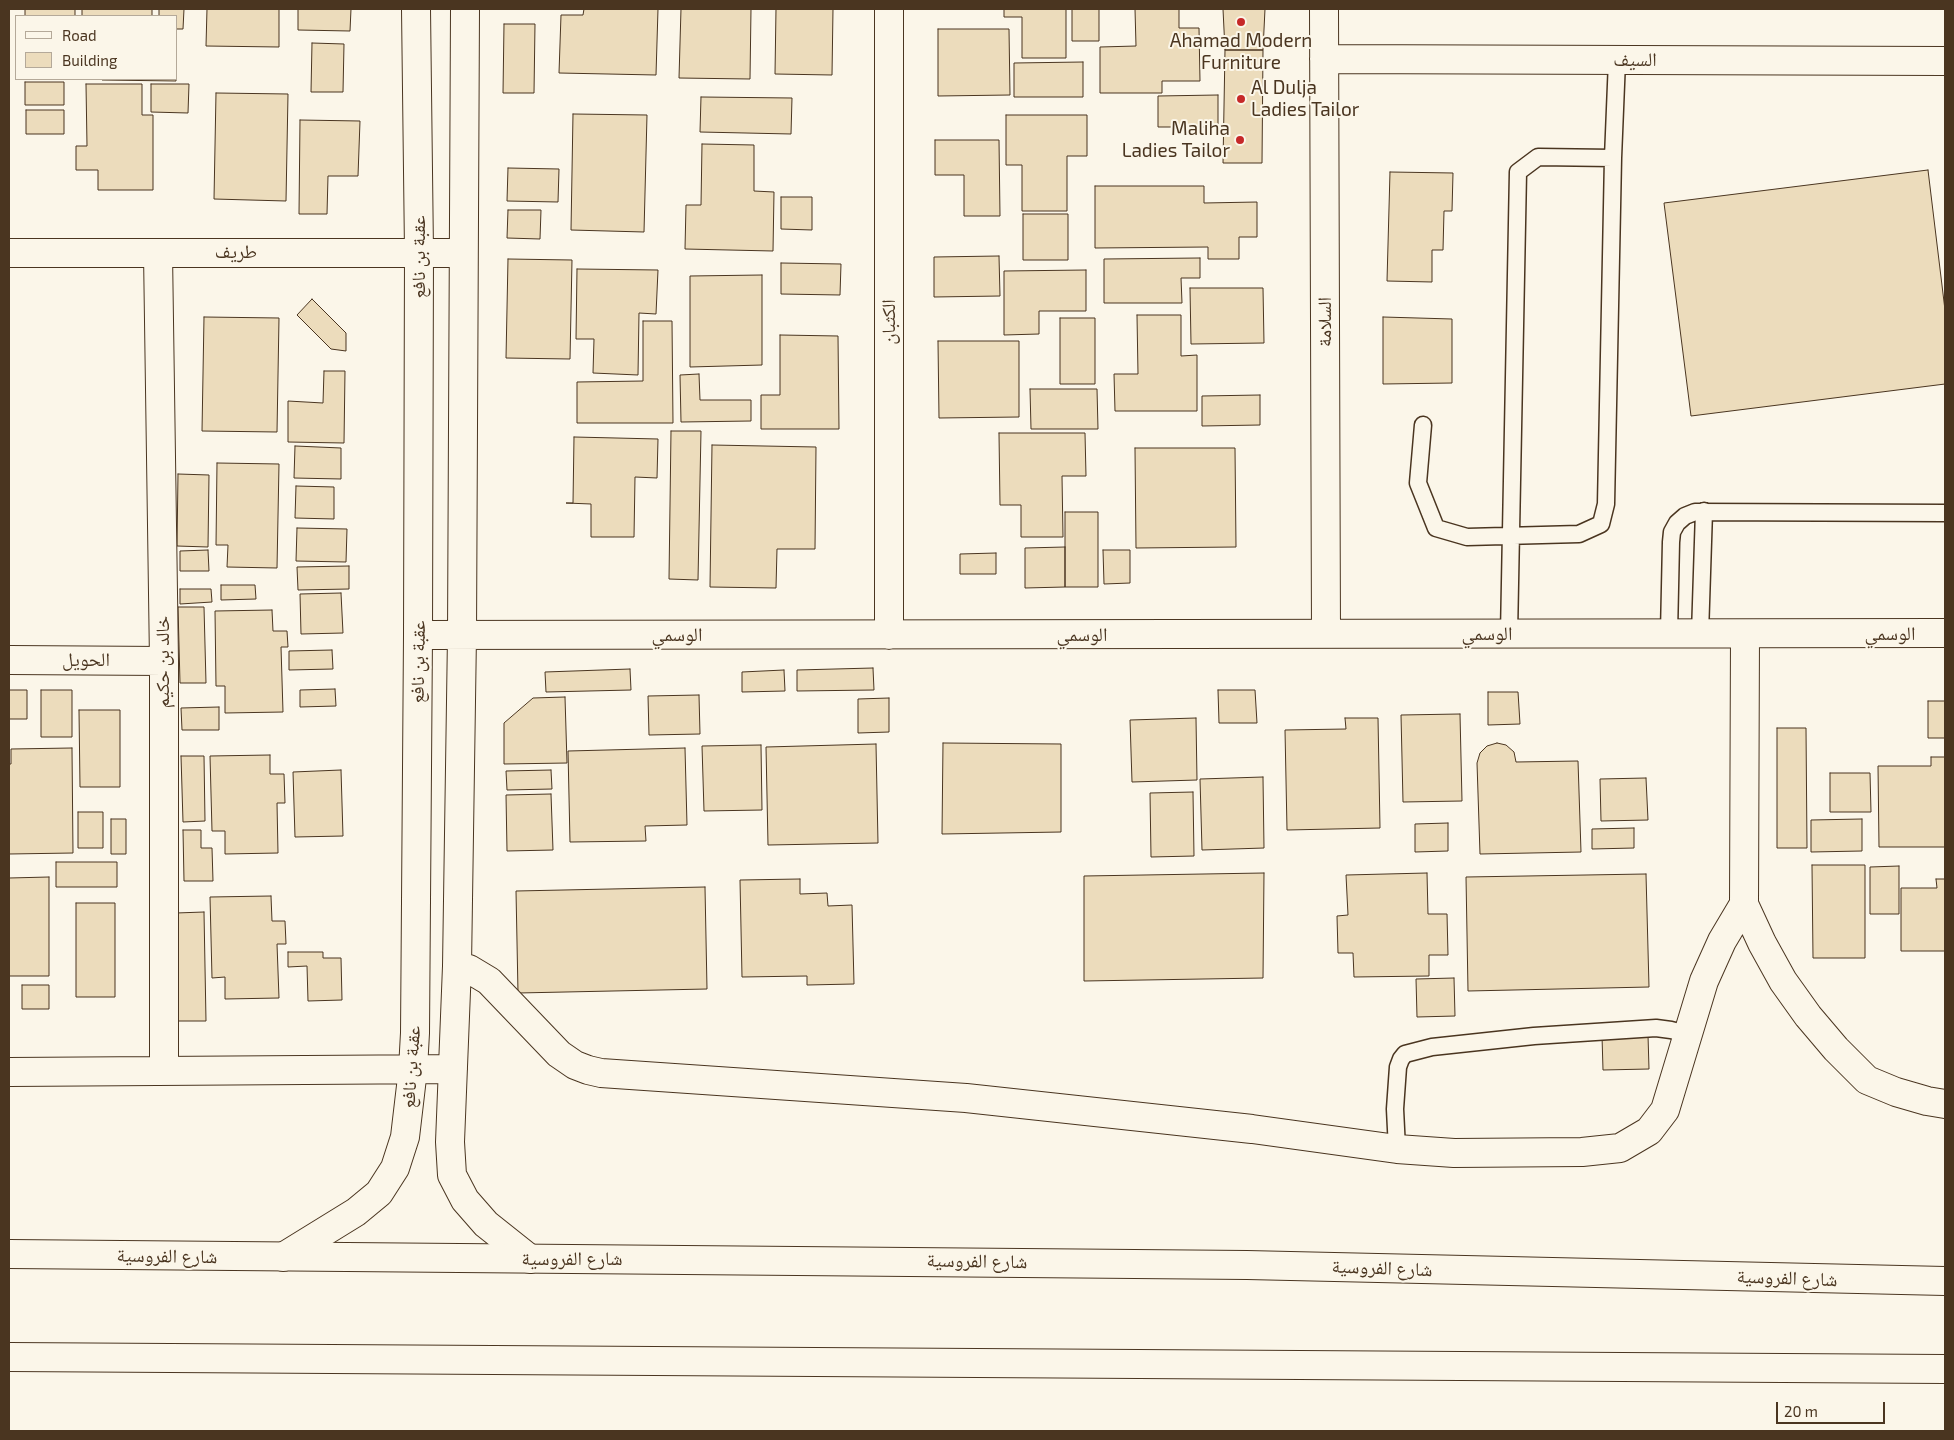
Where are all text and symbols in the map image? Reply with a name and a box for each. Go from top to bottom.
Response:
legend [15,15,178,80]
marker: Ahamad Modern Furniture [1235,16,1247,28]
text: Road [62,26,97,44]
place label: Ahamad Modern Furniture [1170,30,1312,74]
street label: السيف [1613,49,1657,71]
text: Building [62,51,117,69]
place label: Al Dulja Ladies Tailor [1251,77,1359,121]
marker: Al Dulja Ladies Tailor [1235,93,1247,105]
place label: Maliha Ladies Tailor [1122,118,1230,162]
marker: Maliha Ladies Tailor [1234,134,1246,146]
street label: عقبة بن نافع [408,216,430,298]
street label: طريف [215,241,257,263]
street label: السلامة [1314,297,1336,347]
street label: الكثبان [878,299,900,345]
street label: خالد بن حكيم [152,616,174,708]
street label: عقبة بن نافع [406,620,430,704]
street label: الوسمي [1462,623,1512,645]
street label: الوسمي [1865,623,1915,645]
street label: الوسمي [652,624,702,646]
street label: الوسمي [1057,624,1107,646]
street label: الحويل [62,649,110,671]
street label: عقبة بن نافع [397,1025,425,1109]
street label: شارع الفروسية [116,1244,218,1268]
street label: شارع الفروسية [522,1248,622,1270]
street label: شارع الفروسية [926,1249,1028,1273]
street label: شارع الفروسية [1331,1255,1433,1281]
street label: شارع الفروسية [1736,1265,1838,1291]
scale bar [1779,1392,1888,1424]
text: 20 m [1784,1402,1818,1420]

